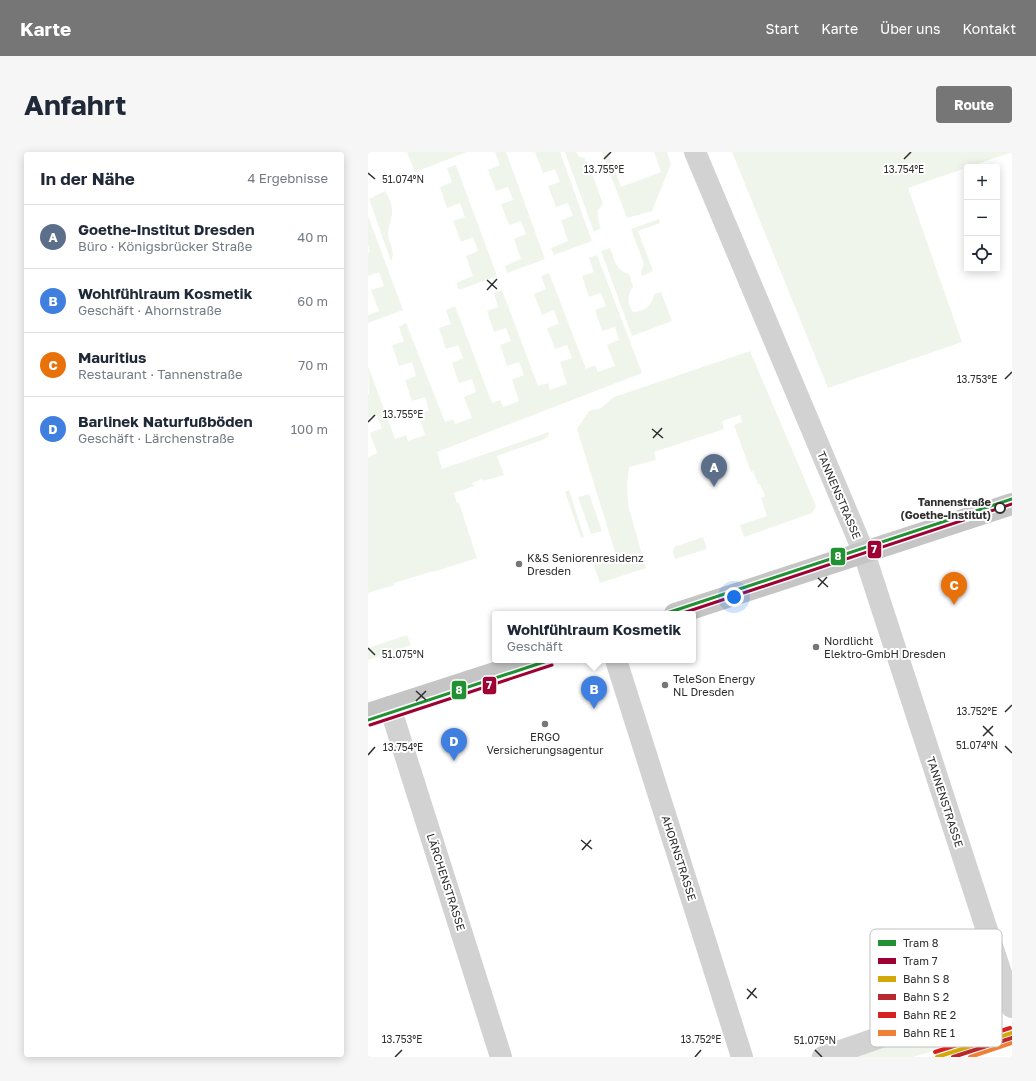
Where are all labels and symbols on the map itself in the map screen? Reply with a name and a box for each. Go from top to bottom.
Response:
text: 13.755°E [584,163,624,175]
text: 13.754°E [884,163,924,175]
text: 51.074°N [382,173,424,185]
text: 13.753°E [957,373,997,385]
text: 13.755°E [383,408,423,420]
street label: TANNENSTRASSE [815,449,864,541]
pin: A [701,454,727,487]
place label: Tannenstraße (Goethe-Institut) [901,495,992,521]
marker: Tannenstraße (Goethe-Institut) [994,502,1006,514]
line badge: 7 [867,540,882,559]
text: 7 [871,542,877,555]
line badge: 8 [830,547,846,566]
text: 8 [834,549,842,562]
place label: K&S Seniorenresidenz Dresden [527,551,644,577]
marker: K&S Seniorenresidenz Dresden [514,559,524,569]
pin: C [941,572,967,605]
your location [724,587,744,607]
place label: Nordlicht Elektro-GmbH Dresden [824,634,946,660]
marker: Nordlicht Elektro-GmbH Dresden [811,642,821,652]
text: 51.075°N [382,648,424,660]
place label: TeleSon Energy NL Dresden [673,672,755,698]
line badge: 7 [482,676,497,695]
pin: B [581,676,607,709]
text: 7 [486,678,492,691]
line badge: 8 [451,680,467,700]
marker: TeleSon Energy NL Dresden [660,680,670,690]
text: 8 [455,683,463,696]
text: 13.752°E [957,705,997,717]
marker: ERGO Versicherungsagentur [540,719,550,729]
pin: D [441,728,467,761]
place label: ERGO Versicherungsagentur [487,730,604,756]
text: 51.074°N [956,739,998,751]
text: 13.754°E [383,741,423,753]
street label: TANNENSTRASSE [925,755,966,849]
street label: AHORNSTRASSE [660,814,699,902]
street label: LÄRCHENSTRASSE [425,832,468,932]
legend [870,929,1002,1047]
text: Tram 8 [903,936,939,949]
text: Tram 7 [903,954,938,967]
text: Bahn S 8 [903,972,950,985]
text: Bahn S 2 [903,990,949,1003]
text: Bahn RE 2 [903,1008,956,1021]
text: Bahn RE 1 [903,1026,955,1039]
text: 13.753°E [382,1033,422,1045]
text: 13.752°E [681,1033,721,1045]
text: 51.075°N [794,1034,836,1046]

